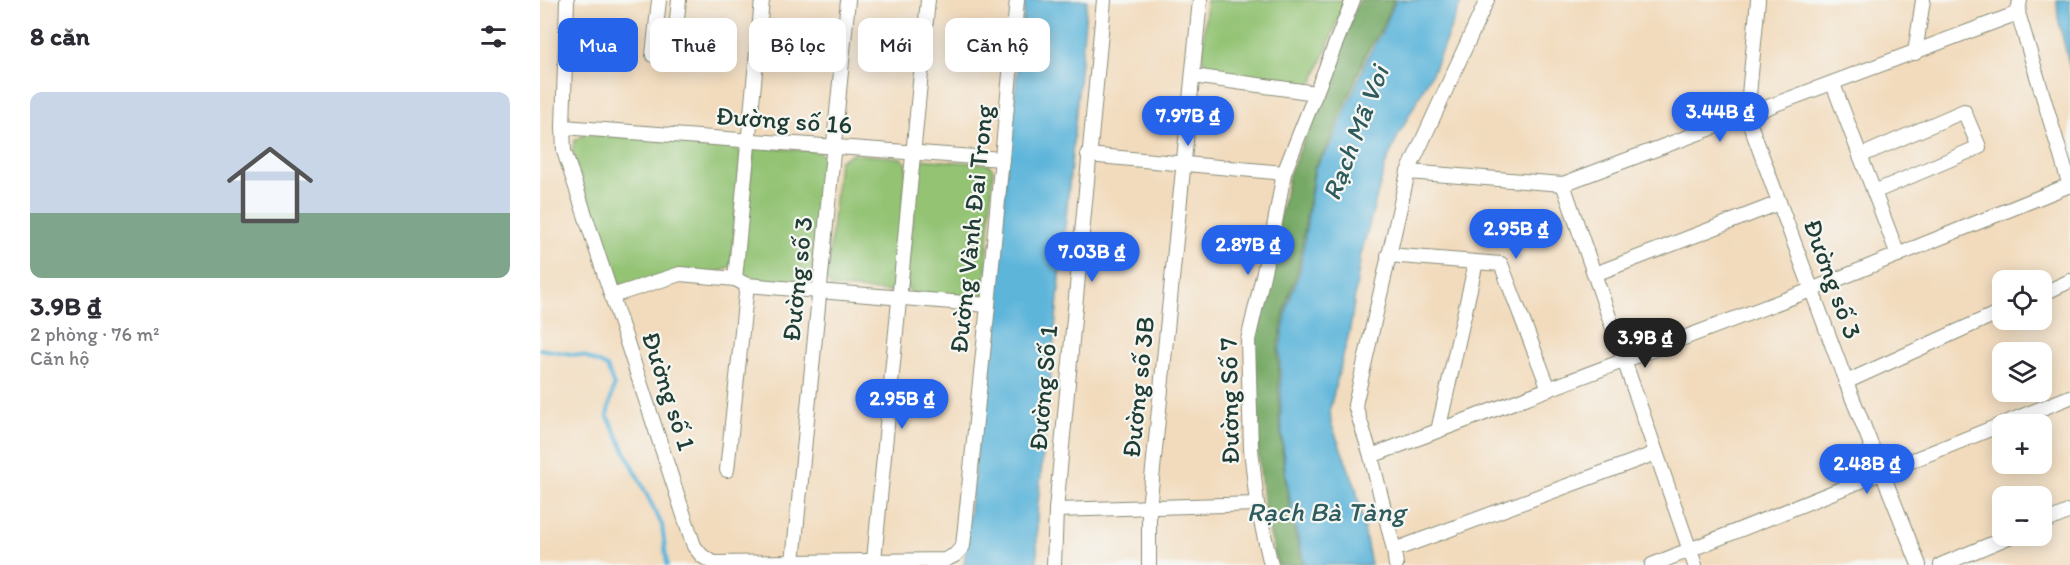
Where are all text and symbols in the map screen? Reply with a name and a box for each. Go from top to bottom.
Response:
chip: Mua [558,18,638,72]
chip: Thuê [650,18,737,72]
chip: Bộ lọc [749,18,846,72]
chip: Mới [858,18,933,72]
chip: Căn hộ [945,18,1050,72]
text: 8 căn [30,20,90,52]
icon: filters [477,20,510,53]
water label: Rạch Mã Voi [1314,58,1397,205]
pin: 3.44B ₫ [1665,92,1775,143]
pin: 7.97B ₫ [1133,96,1243,147]
street label: Đường số 16 [715,99,853,141]
text: 3.44B ₫ [1686,99,1754,123]
street label: Đường Vành Đai Trong [942,103,1000,355]
text: 7.97B ₫ [1156,103,1220,127]
icon: home [216,131,324,239]
pin: 2.95B ₫ [1461,209,1571,260]
street label: Đường số 3 [775,215,819,343]
street label: Đường số 3 [1797,215,1869,343]
text: 2.95B ₫ [1483,216,1549,240]
pin: 2.87B ₫ [1193,225,1303,276]
pin: 7.03B ₫ [1037,232,1147,283]
text: 2.87B ₫ [1215,232,1281,256]
text: 7.03B ₫ [1059,239,1125,263]
map controls [1992,270,2052,546]
button: locate [1992,270,2052,330]
text: 3.9B ₫ [30,290,102,322]
street label: Đường số 3B [1115,315,1161,459]
pin: 3.9B ₫ [1596,318,1694,369]
text: 2 phòng · 76 m² [30,322,160,346]
street label: Đường Số 1 [1022,324,1064,452]
text: 3.9B ₫ [1617,325,1673,349]
street label: Đường số 1 [635,328,703,454]
street label: Đường Số 7 [1212,337,1246,465]
button: layers [1992,342,2052,402]
text: Căn hộ [30,346,90,370]
pin: 2.95B ₫ [847,379,957,430]
text: 2.95B ₫ [869,386,935,410]
button: + [1992,414,2052,474]
pin: 2.48B ₫ [1812,444,1922,495]
text: 2.48B ₫ [1833,451,1901,475]
button: − [1992,486,2052,546]
water label: Rạch Bà Tàng [1247,495,1409,528]

